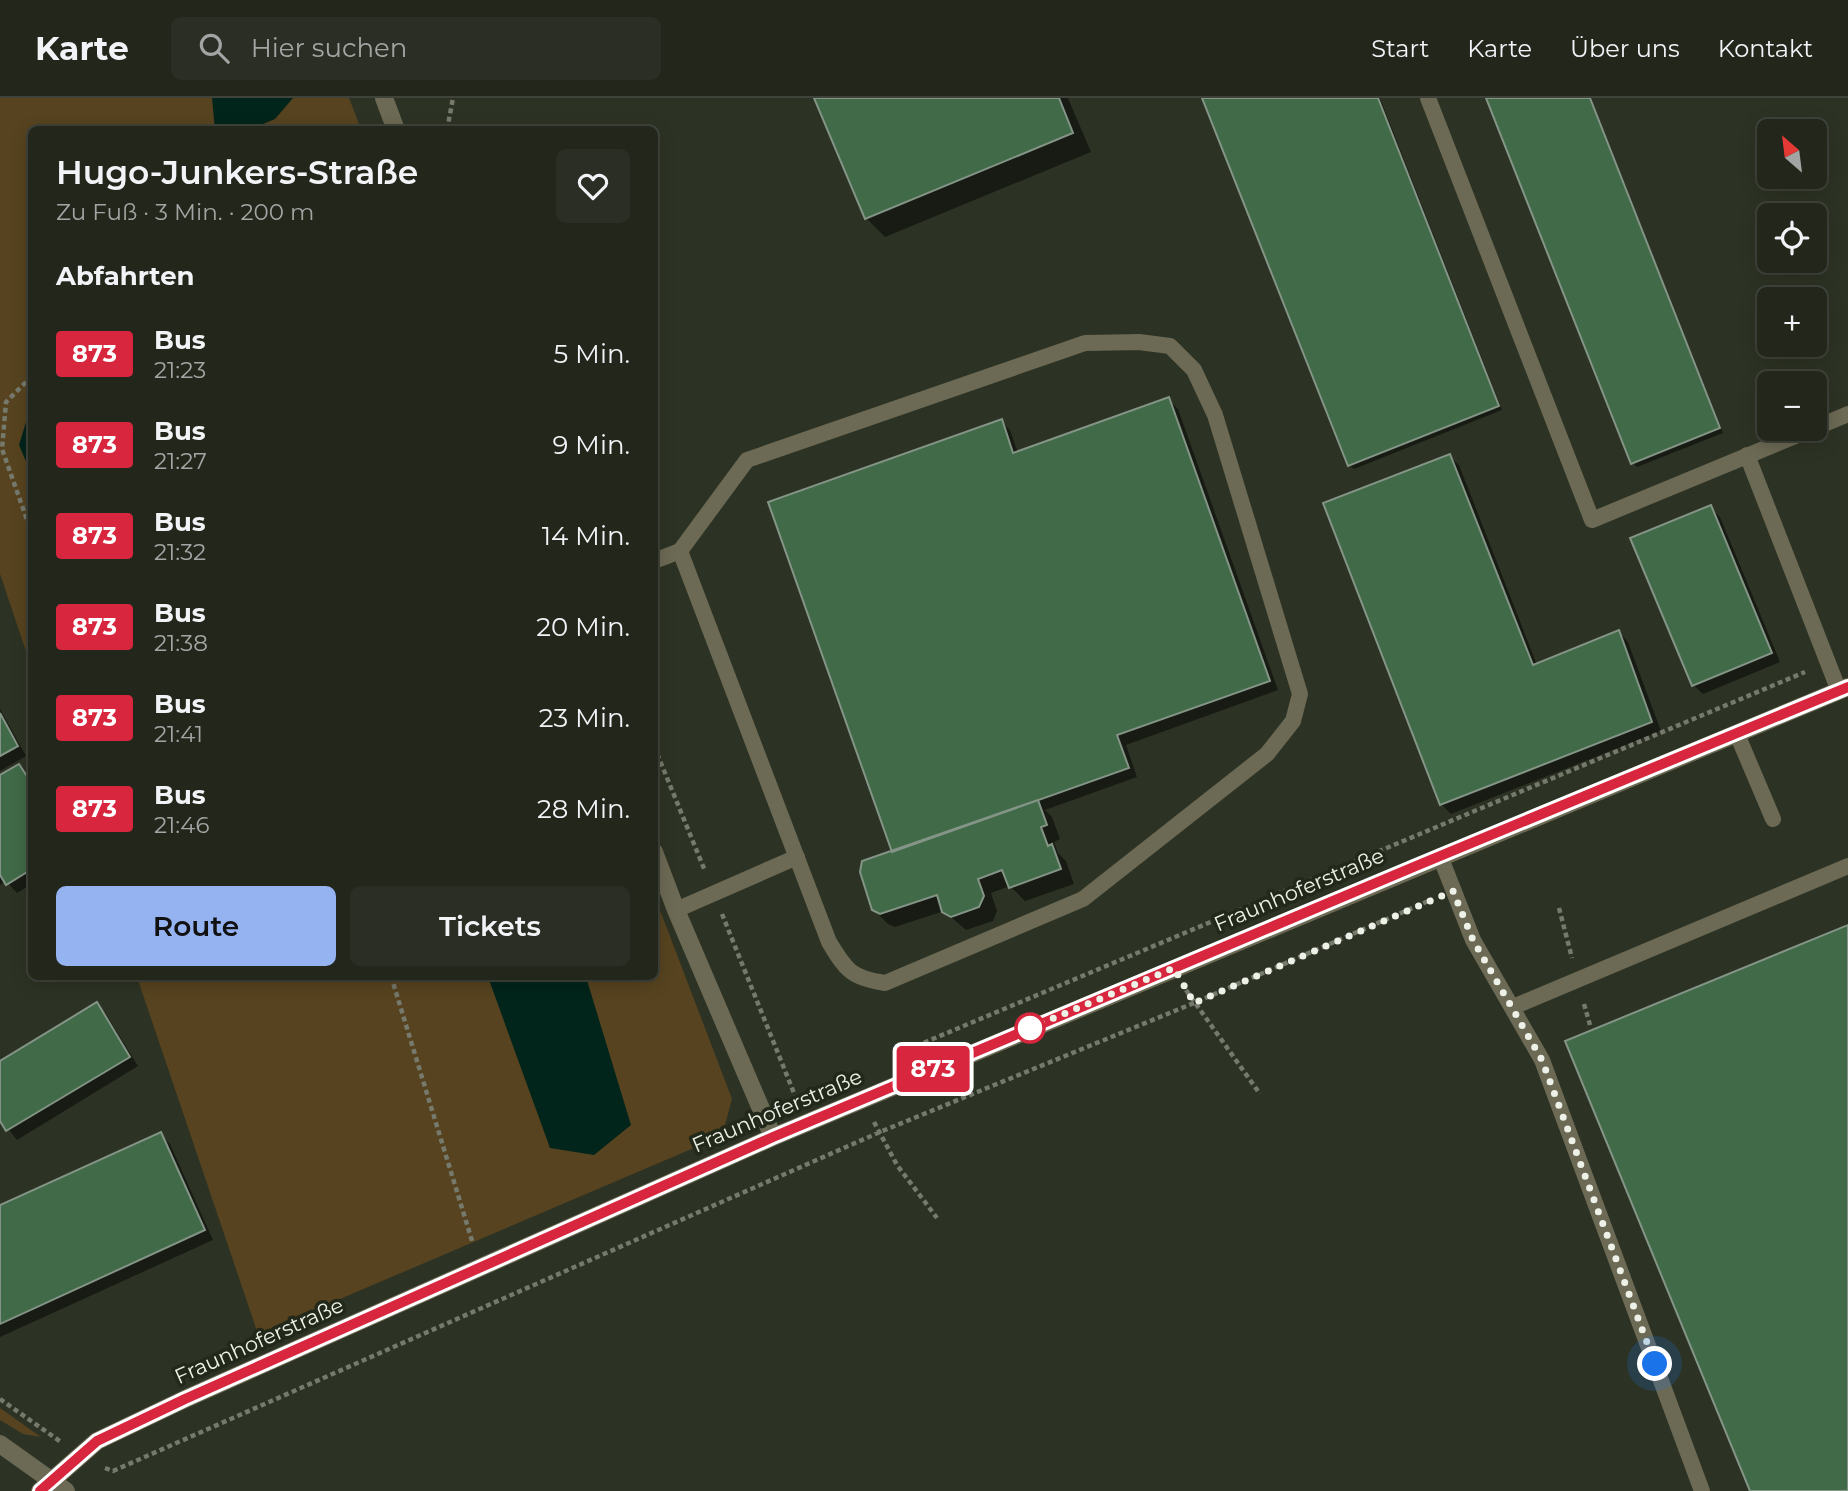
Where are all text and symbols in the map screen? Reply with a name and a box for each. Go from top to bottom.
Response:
search box [171,17,661,80]
text: Karte [35,28,129,68]
icon: search [195,29,233,67]
text: Hier suchen [251,32,407,64]
text: Start [1371,34,1429,63]
text: Karte [1467,34,1532,63]
text: Über uns [1570,34,1680,63]
text: Kontakt [1718,34,1813,63]
north arrow [1757,119,1827,189]
map controls [1757,119,1827,441]
button: heart [556,149,630,223]
text: Hugo-Junkers-Straße [56,152,418,192]
text: Zu Fuß · 3 Min. · 200 m [56,198,314,226]
button: locate [1757,203,1827,273]
text: Abfahrten [56,260,195,292]
button: + [1757,287,1827,357]
text: Bus [154,324,206,356]
text: 5 Min. [554,338,630,370]
text: 873 [72,339,117,368]
text: 21:23 [154,356,206,384]
button: − [1757,371,1827,441]
text: Bus [154,415,206,447]
text: 9 Min. [552,429,630,461]
text: 873 [72,430,117,459]
text: 21:27 [154,447,207,475]
text: Bus [154,506,206,538]
text: 14 Min. [542,520,630,552]
text: 873 [72,521,117,550]
text: 21:32 [154,538,206,566]
text: Bus [154,597,206,629]
text: 20 Min. [536,611,630,643]
text: 873 [72,612,117,641]
text: 21:38 [154,629,208,657]
text: Bus [154,688,206,720]
text: 23 Min. [539,702,630,734]
text: 873 [72,703,117,732]
text: 21:41 [154,720,203,748]
text: Bus [154,779,206,811]
text: 28 Min. [537,793,630,825]
text: 873 [72,794,117,823]
text: 21:46 [154,811,209,839]
street label: Fraunhoferstraße [1210,842,1388,937]
button: Route [56,886,336,966]
button: Tickets [350,886,630,966]
unlabelled marker [1015,1013,1045,1043]
line badge: 873 [893,1046,973,1092]
text: 873 [911,1054,955,1083]
street label: Fraunhoferstraße [688,1063,866,1158]
street label: Fraunhoferstraße [171,1292,347,1389]
your location [1637,1346,1672,1381]

